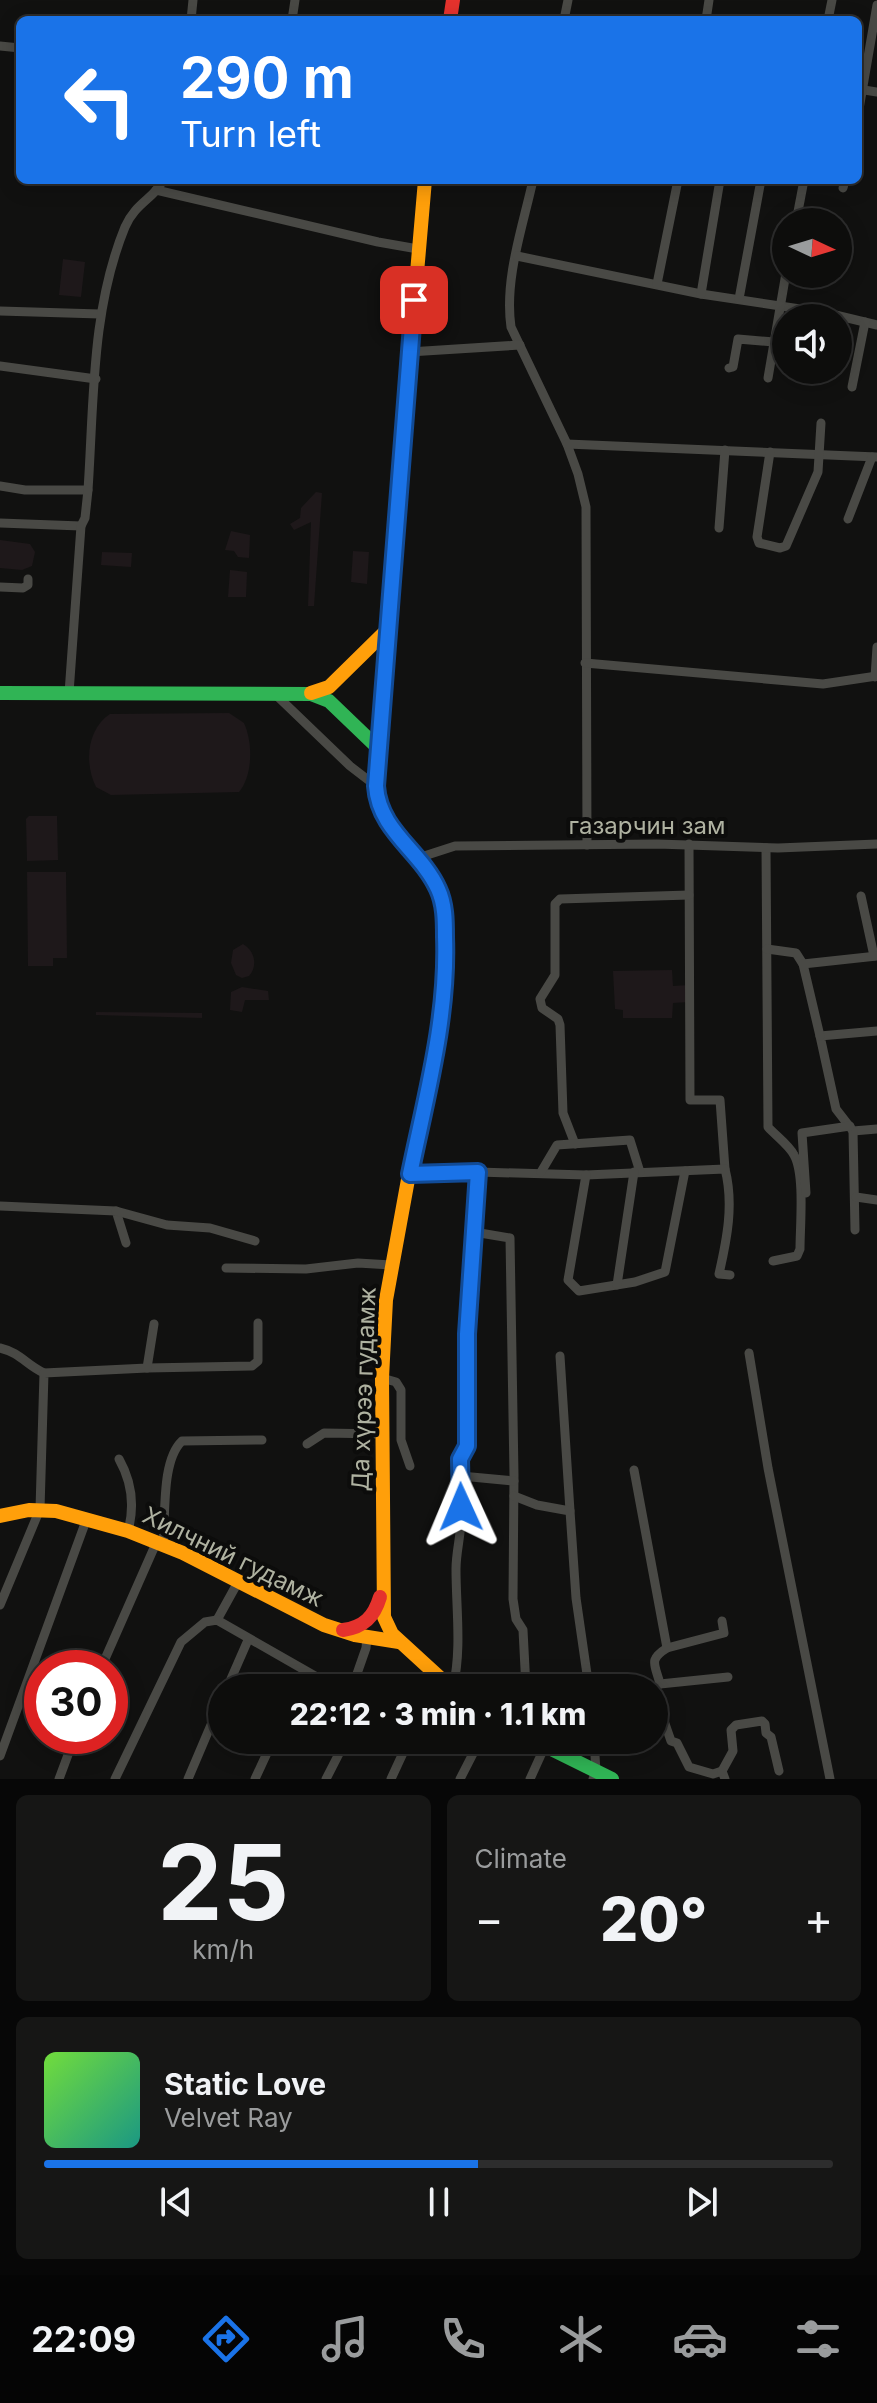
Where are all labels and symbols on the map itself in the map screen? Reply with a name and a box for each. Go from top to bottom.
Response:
north arrow [772,208,852,288]
pin [380,266,448,334]
street label: газарчин зам [568,811,726,840]
street label: Да хүрээ гудамж [345,1286,382,1492]
position arrow [419,1465,503,1549]
street label: Хилчний гудамж [138,1500,328,1613]
speed limit sign: 30 [24,1650,128,1754]

